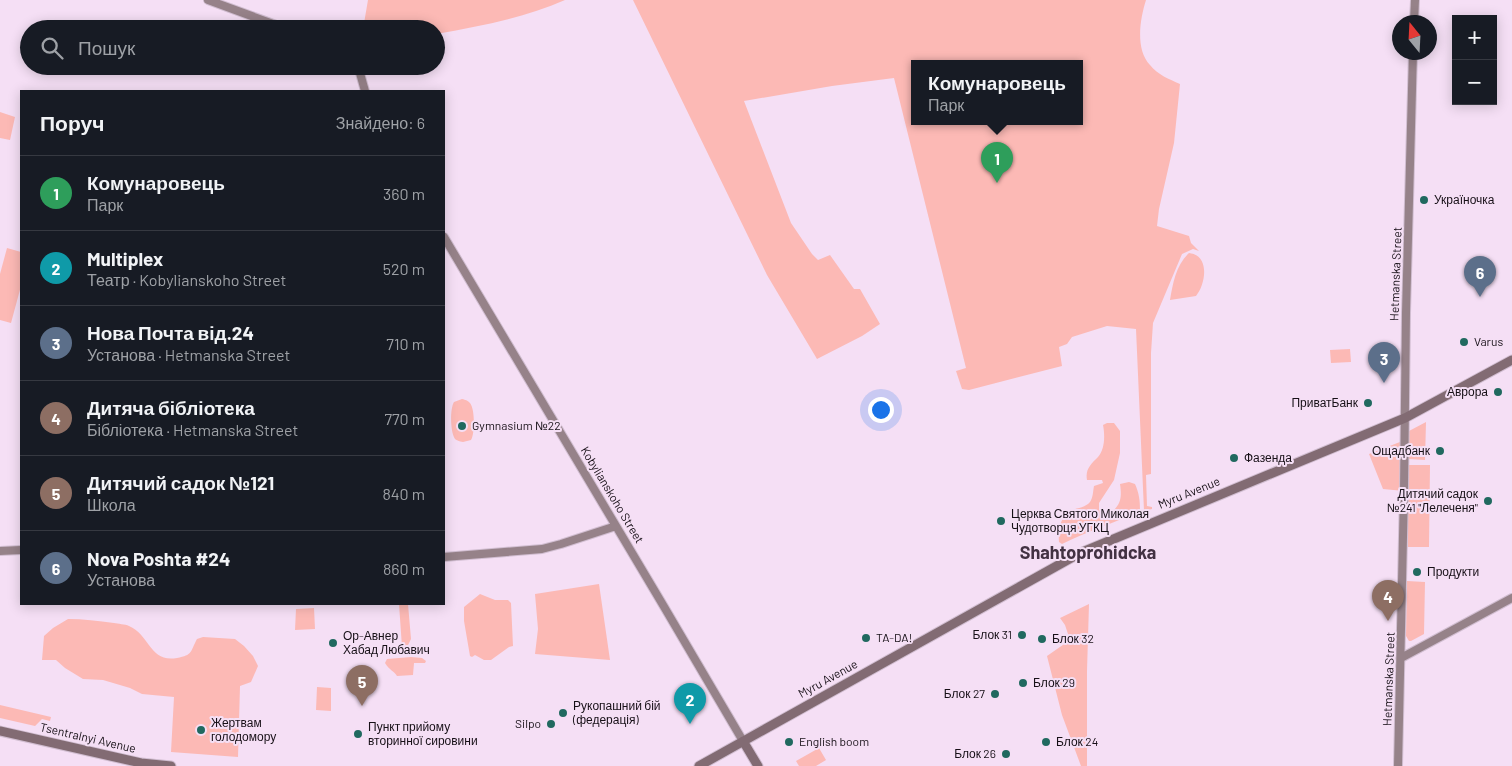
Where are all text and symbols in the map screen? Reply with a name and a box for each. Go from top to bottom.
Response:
north arrow [1392,15,1437,60]
map controls [1452,15,1497,105]
button: + [1452,15,1497,60]
search box [20,20,445,75]
icon: search [38,34,66,62]
text: Пошук [78,36,135,59]
popup [911,60,1083,125]
button: − [1452,60,1497,105]
text: Комунаровець [928,71,1066,94]
text: Парк [928,95,964,114]
text: Поруч [40,110,104,135]
text: Знайдено: 6 [336,113,425,132]
pin: 1 [981,142,1013,183]
text: Комунаровець [87,171,225,194]
text: 1 [53,184,59,203]
text: 360 m [383,184,425,203]
place label: Україночка [1434,192,1495,207]
marker: Україночка [1418,194,1430,206]
text: Парк [87,195,123,214]
street label: Hetmanska Street [1386,227,1404,321]
text: Multiplex [87,247,163,270]
pin: 6 [1464,256,1496,297]
text: 2 [52,259,60,278]
text: 520 m [383,259,425,278]
text: Театр · Kobylianskoho Street [87,270,286,289]
text: Нова Почта від.24 [87,321,254,344]
text: 3 [52,334,60,353]
text: 710 m [386,334,425,353]
place label: Varus [1474,334,1503,348]
marker: Varus [1458,336,1470,348]
pin: 3 [1368,342,1400,383]
text: Установа · Hetmanska Street [87,345,290,364]
place label: Аврора [1447,384,1488,399]
marker: Аврора [1492,386,1504,398]
place label: ПриватБанк [1291,395,1359,410]
text: Дитяча бібліотека [87,396,255,419]
your location [868,397,894,423]
marker: ПриватБанк [1362,397,1374,409]
text: 4 [51,409,61,428]
text: 770 m [384,409,425,428]
place label: Gymnasium №22 [472,418,561,432]
text: Бібліотека · Hetmanska Street [87,420,298,439]
marker: Gymnasium №22 [456,420,468,432]
place label: Ощадбанк [1372,443,1431,458]
street label: Kobylianskoho Street [578,444,647,545]
marker: Ощадбанк [1434,445,1446,457]
place label: Фазенда [1244,450,1292,465]
marker: Фазенда [1228,452,1240,464]
text: Дитячий садок №121 [87,471,274,494]
street label: Myru Avenue [1156,473,1222,511]
text: 5 [52,484,60,503]
text: 840 m [382,484,425,503]
place label: Дитячий садок №241 "Лелеченя" [1387,486,1479,514]
text: Школа [87,495,136,514]
marker: Дитячий садок №241 "Лелеченя" [1482,495,1494,507]
place label: Церква Святого Миколая Чудотворця УГКЦ [1011,506,1149,535]
marker: Церква Святого Миколая Чудотворця УГКЦ [995,515,1007,527]
district label: Shahtoprohidcka [1020,541,1156,563]
text: Nova Poshta #24 [87,547,230,570]
text: 6 [52,559,60,578]
text: 860 m [383,559,425,578]
place label: Продукти [1427,564,1479,579]
marker: Продукти [1411,566,1423,578]
text: Установа [87,570,155,589]
pin: 4 [1372,580,1404,621]
place label: Блок 31 [973,627,1012,641]
place label: Ор-Авнер Хабад Любавич [343,628,430,657]
marker: Блок 31 [1016,629,1028,641]
place label: TA-DA! [876,630,912,644]
place label: Блок 32 [1052,631,1094,645]
marker: TA-DA! [860,632,872,644]
street label: Hetmanska Street [1379,632,1397,726]
marker: Блок 32 [1036,633,1048,645]
marker: Ор-Авнер Хабад Любавич [327,637,339,649]
street label: Myru Avenue [795,656,860,700]
pin: 5 [346,665,378,706]
place label: Блок 29 [1033,675,1075,689]
marker: Блок 29 [1017,677,1029,689]
pin: 2 [674,683,706,724]
place label: Блок 27 [944,686,985,700]
marker: Блок 27 [989,688,1001,700]
place label: Рукопашний бій (федерація) [572,698,661,727]
marker: Рукопашний бій (федерація) [557,707,569,719]
place label: Жертвам голодомору [211,715,276,744]
place label: Silpo [515,716,541,730]
marker: Silpo [545,718,557,730]
street label: Tsentralnyi Avenue [39,719,138,755]
place label: Пункт прийому вторинної сировини [368,719,478,748]
marker: Жертвам голодомору [195,724,207,736]
marker: Пункт прийому вторинної сировини [352,728,364,740]
place label: English boom [799,734,869,748]
place label: Блок 24 [1056,734,1098,748]
marker: English boom [783,736,795,748]
marker: Блок 24 [1040,736,1052,748]
place label: Блок 26 [954,746,996,760]
marker: Блок 26 [1000,748,1012,760]

